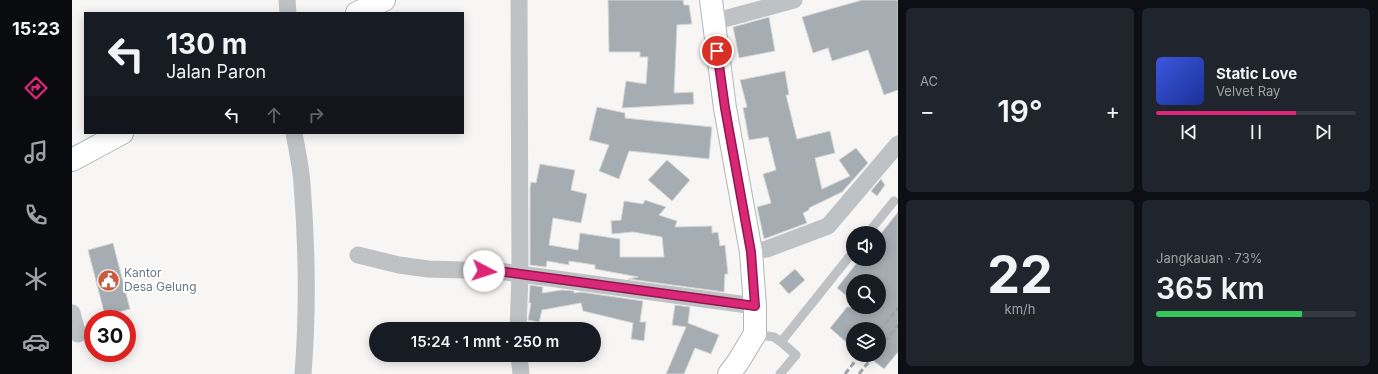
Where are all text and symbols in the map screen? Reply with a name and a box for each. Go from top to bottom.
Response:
text: 15:23 [12,18,60,39]
text: 130 m [166,27,247,61]
icon: left [100,28,152,80]
pin [700,34,734,68]
icon: arrive [706,40,728,62]
text: Jalan Paron [166,61,266,82]
text: Static Love [1216,64,1297,83]
text: AC [920,73,938,89]
icon: directions [22,74,50,102]
text: Velvet Ray [1216,83,1280,99]
text: 19° [997,93,1043,129]
text: − [920,98,935,124]
text: + [1105,98,1120,124]
icon: left [221,104,243,126]
icon: ahead [263,104,285,126]
icon: right [305,104,327,126]
icon: previous [1178,121,1200,143]
icon: pause [1245,121,1267,143]
icon: next [1312,121,1334,143]
icon: music [22,138,50,166]
icon: phone [22,201,50,229]
map controls [846,226,886,362]
button: sound [846,226,886,266]
text: 22 [987,243,1053,306]
position arrow [463,250,505,292]
text: Jangkauan · 73% [1156,250,1262,266]
icon: climate [22,265,50,293]
place label: Kantor Desa Gelung [124,265,197,294]
public building icon: Kantor Desa Gelung [96,267,122,293]
text: 365 km [1156,270,1265,306]
button: search [846,274,886,314]
text: km/h [1005,301,1035,317]
speed limit sign: 30 [84,310,136,362]
button: layers [846,322,886,362]
icon: car [22,328,50,356]
text: 15:24 · 1 mnt · 250 m [411,332,559,351]

